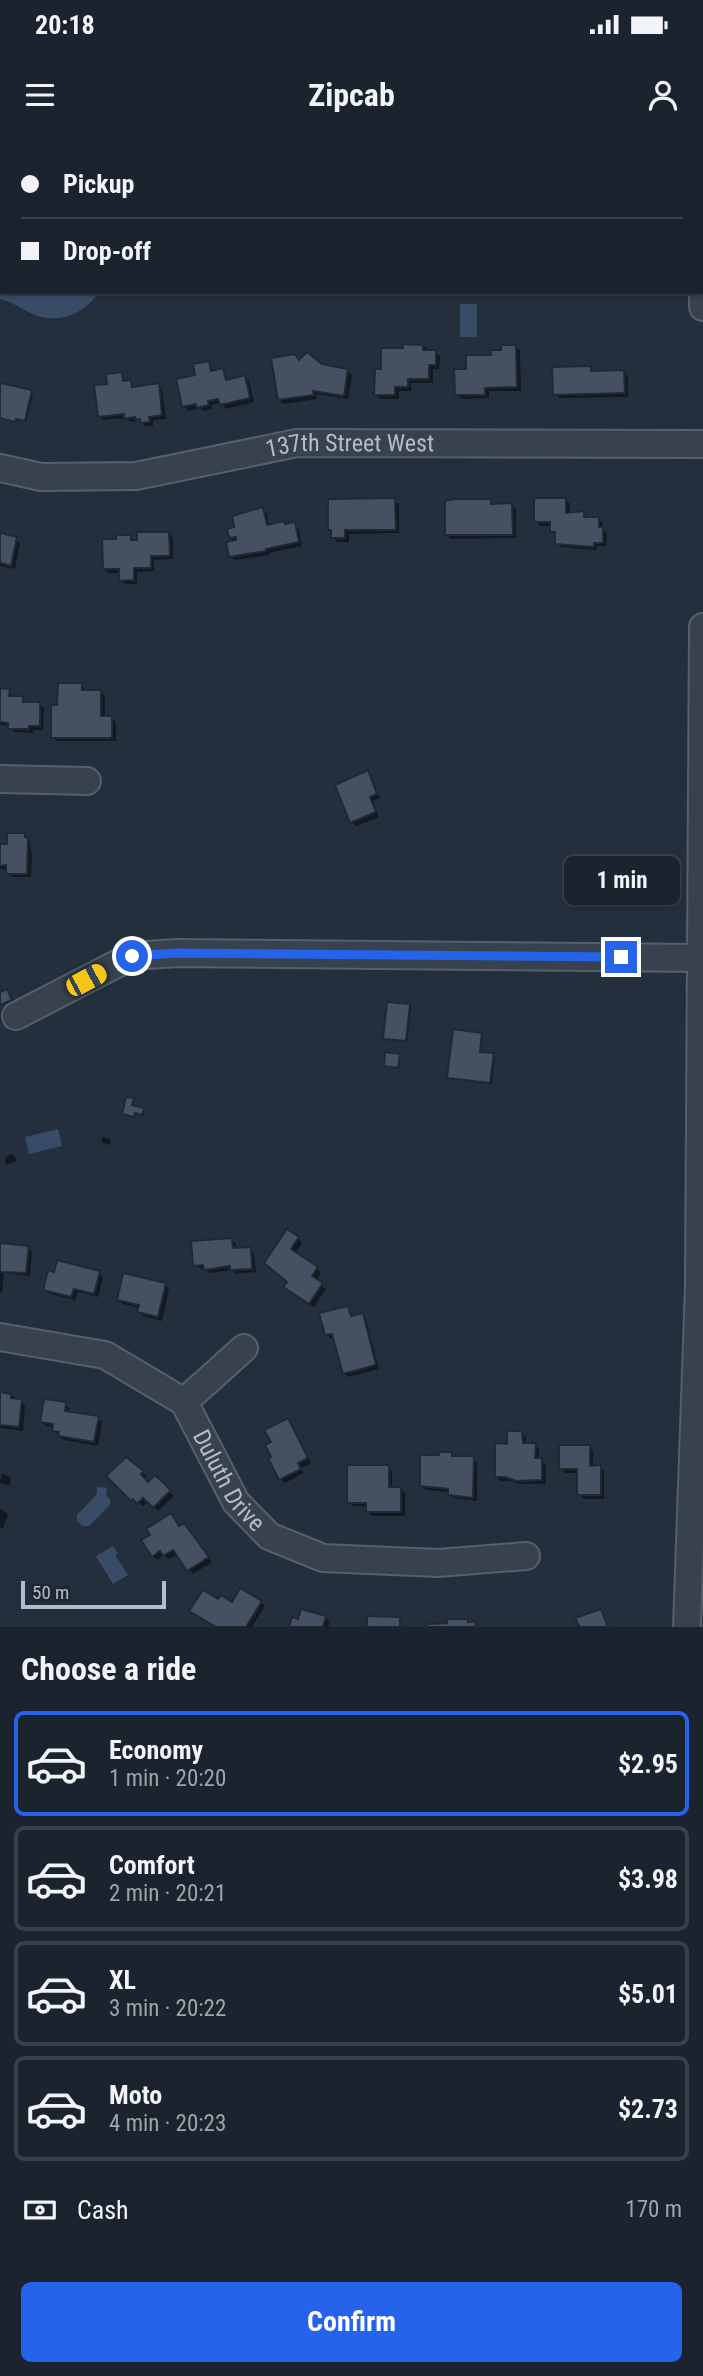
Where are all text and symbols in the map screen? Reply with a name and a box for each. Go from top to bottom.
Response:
text: 20:18 [35,10,95,40]
icon: menu [21,76,59,114]
text: Zipcab [308,76,395,114]
icon: person [644,76,682,114]
text: Pickup [63,169,134,199]
text: Drop-off [63,236,151,266]
street label: 137th Street West [263,429,434,463]
callout: 1 min [563,856,679,904]
text: 1 min [596,867,648,894]
route start [116,940,148,972]
route end [605,941,637,973]
car [63,961,110,999]
street label: Duluth Drive [187,1425,271,1537]
scale bar [21,1578,166,1610]
text: 50 m [32,1581,69,1604]
text: Choose a ride [21,1650,196,1688]
icon: car [25,1732,88,1795]
text: Economy [109,1735,203,1765]
text: $2.95 [618,1749,678,1779]
text: 1 min · 20:20 [109,1765,226,1792]
icon: car [25,1847,88,1910]
text: Comfort [109,1850,195,1880]
text: $3.98 [618,1864,678,1894]
text: 2 min · 20:21 [109,1880,226,1907]
icon: car [25,1962,88,2025]
text: XL [109,1965,136,1995]
text: $5.01 [618,1979,678,2009]
text: 3 min · 20:22 [109,1995,226,2022]
icon: car [25,2077,88,2140]
text: Moto [109,2080,162,2110]
text: $2.73 [618,2094,678,2124]
text: 4 min · 20:23 [109,2110,226,2137]
icon: cash [21,2191,59,2229]
text: Cash [77,2195,129,2225]
text: 170 m [625,2196,682,2223]
button: Confirm [21,2282,682,2362]

